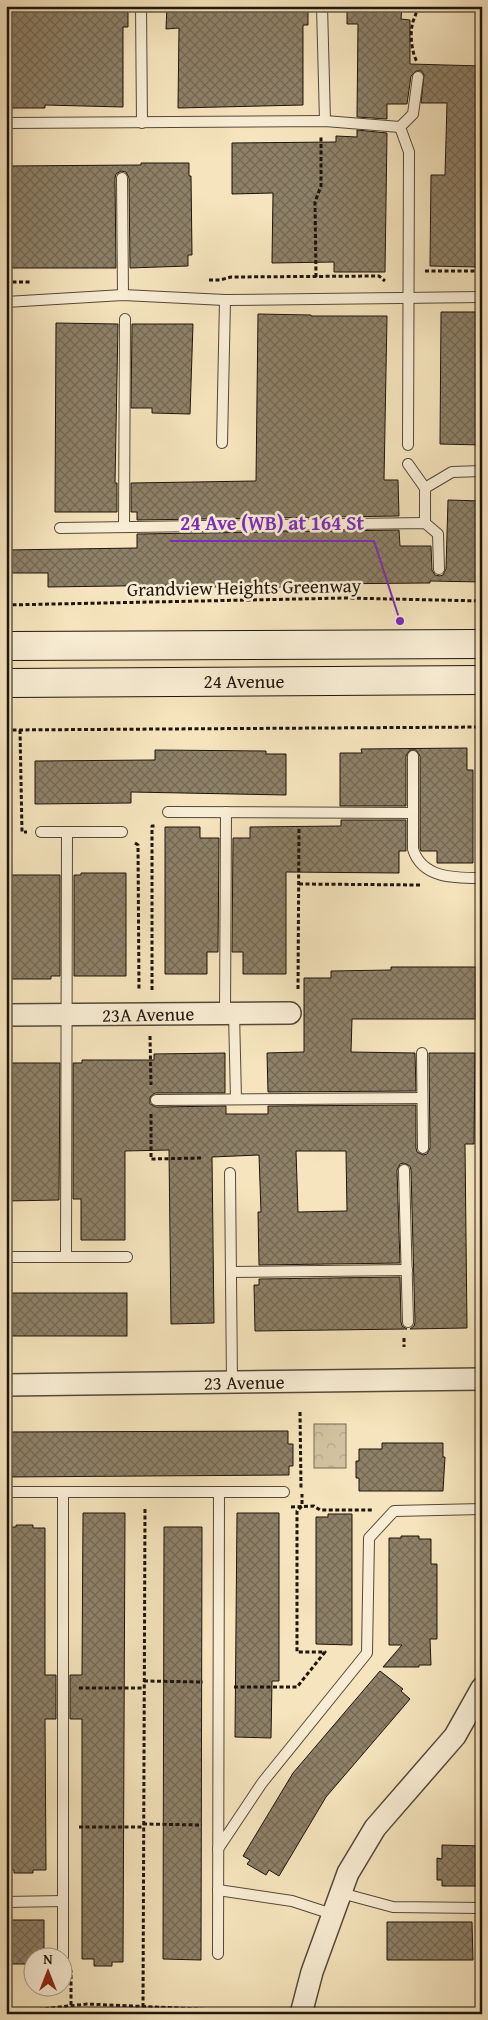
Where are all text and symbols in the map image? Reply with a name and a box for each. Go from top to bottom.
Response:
callout: 24 Ave (WB) at 164 St [170,506,374,541]
text: 24 Ave (WB) at 164 St [180,508,364,537]
street label: Grandview Heights Greenway [127,571,362,603]
street label: 24 Avenue [204,667,285,695]
street label: 23A Avenue [102,999,195,1029]
street label: 23 Avenue [203,1367,285,1397]
north arrow [22,1948,72,1998]
text: N [43,1949,53,1969]

